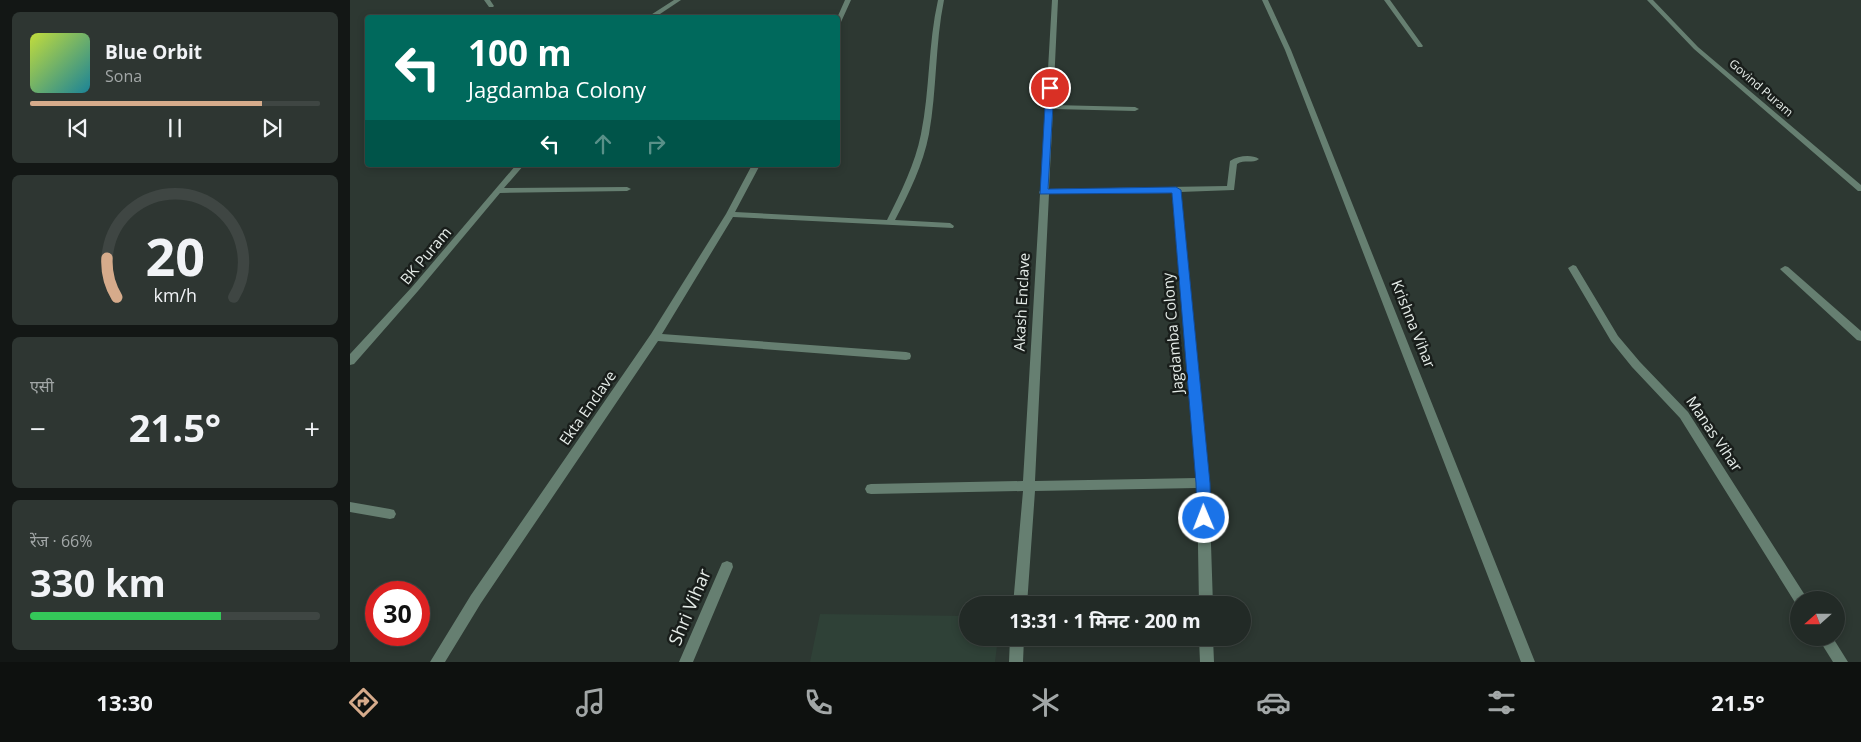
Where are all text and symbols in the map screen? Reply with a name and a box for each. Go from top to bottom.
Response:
text: 100 m [468,29,572,76]
icon: left [385,35,450,100]
text: Blue Orbit [105,39,202,65]
street label: Govind Puram [1726,55,1797,120]
text: Sona [105,65,142,87]
pin [1029,67,1071,109]
text: Jagdamba Colony [468,74,646,104]
icon: arrive [1036,74,1064,102]
icon: previous [64,114,92,142]
icon: pause [161,114,189,142]
icon: next [258,114,286,142]
icon: left [536,130,564,158]
icon: ahead [589,130,617,158]
icon: right [642,130,670,158]
text: 20 [145,220,205,291]
street label: BK Puram [395,222,455,288]
street label: Akash Enclave [1008,252,1034,352]
street label: Jagdamba Colony [1157,271,1187,396]
street label: Krishna Vihar [1387,277,1441,371]
text: km/h [153,283,197,307]
street label: Ekta Enclave [554,366,620,449]
text: एसी [30,375,54,397]
street label: Manas Vihar [1682,392,1747,475]
text: 21.5° [129,401,221,453]
text: − [30,409,46,447]
text: + [304,409,320,447]
position arrow [1177,491,1229,543]
text: रेंज · 66% [30,530,92,552]
text: 330 km [30,556,166,608]
street label: Shri Vihar [662,564,716,649]
speed limit sign: 30 [365,581,430,646]
north arrow [1790,591,1845,646]
map controls [1790,591,1845,646]
text: 13:31 · 1 मिनट · 200 m [1009,608,1201,634]
icon: directions [346,685,381,720]
icon: music [573,685,608,720]
icon: phone [801,685,836,720]
icon: climate [1028,685,1063,720]
icon: car [1256,685,1291,720]
icon: filters [1484,685,1519,720]
text: 13:30 [96,687,153,717]
text: 21.5° [1711,687,1765,717]

